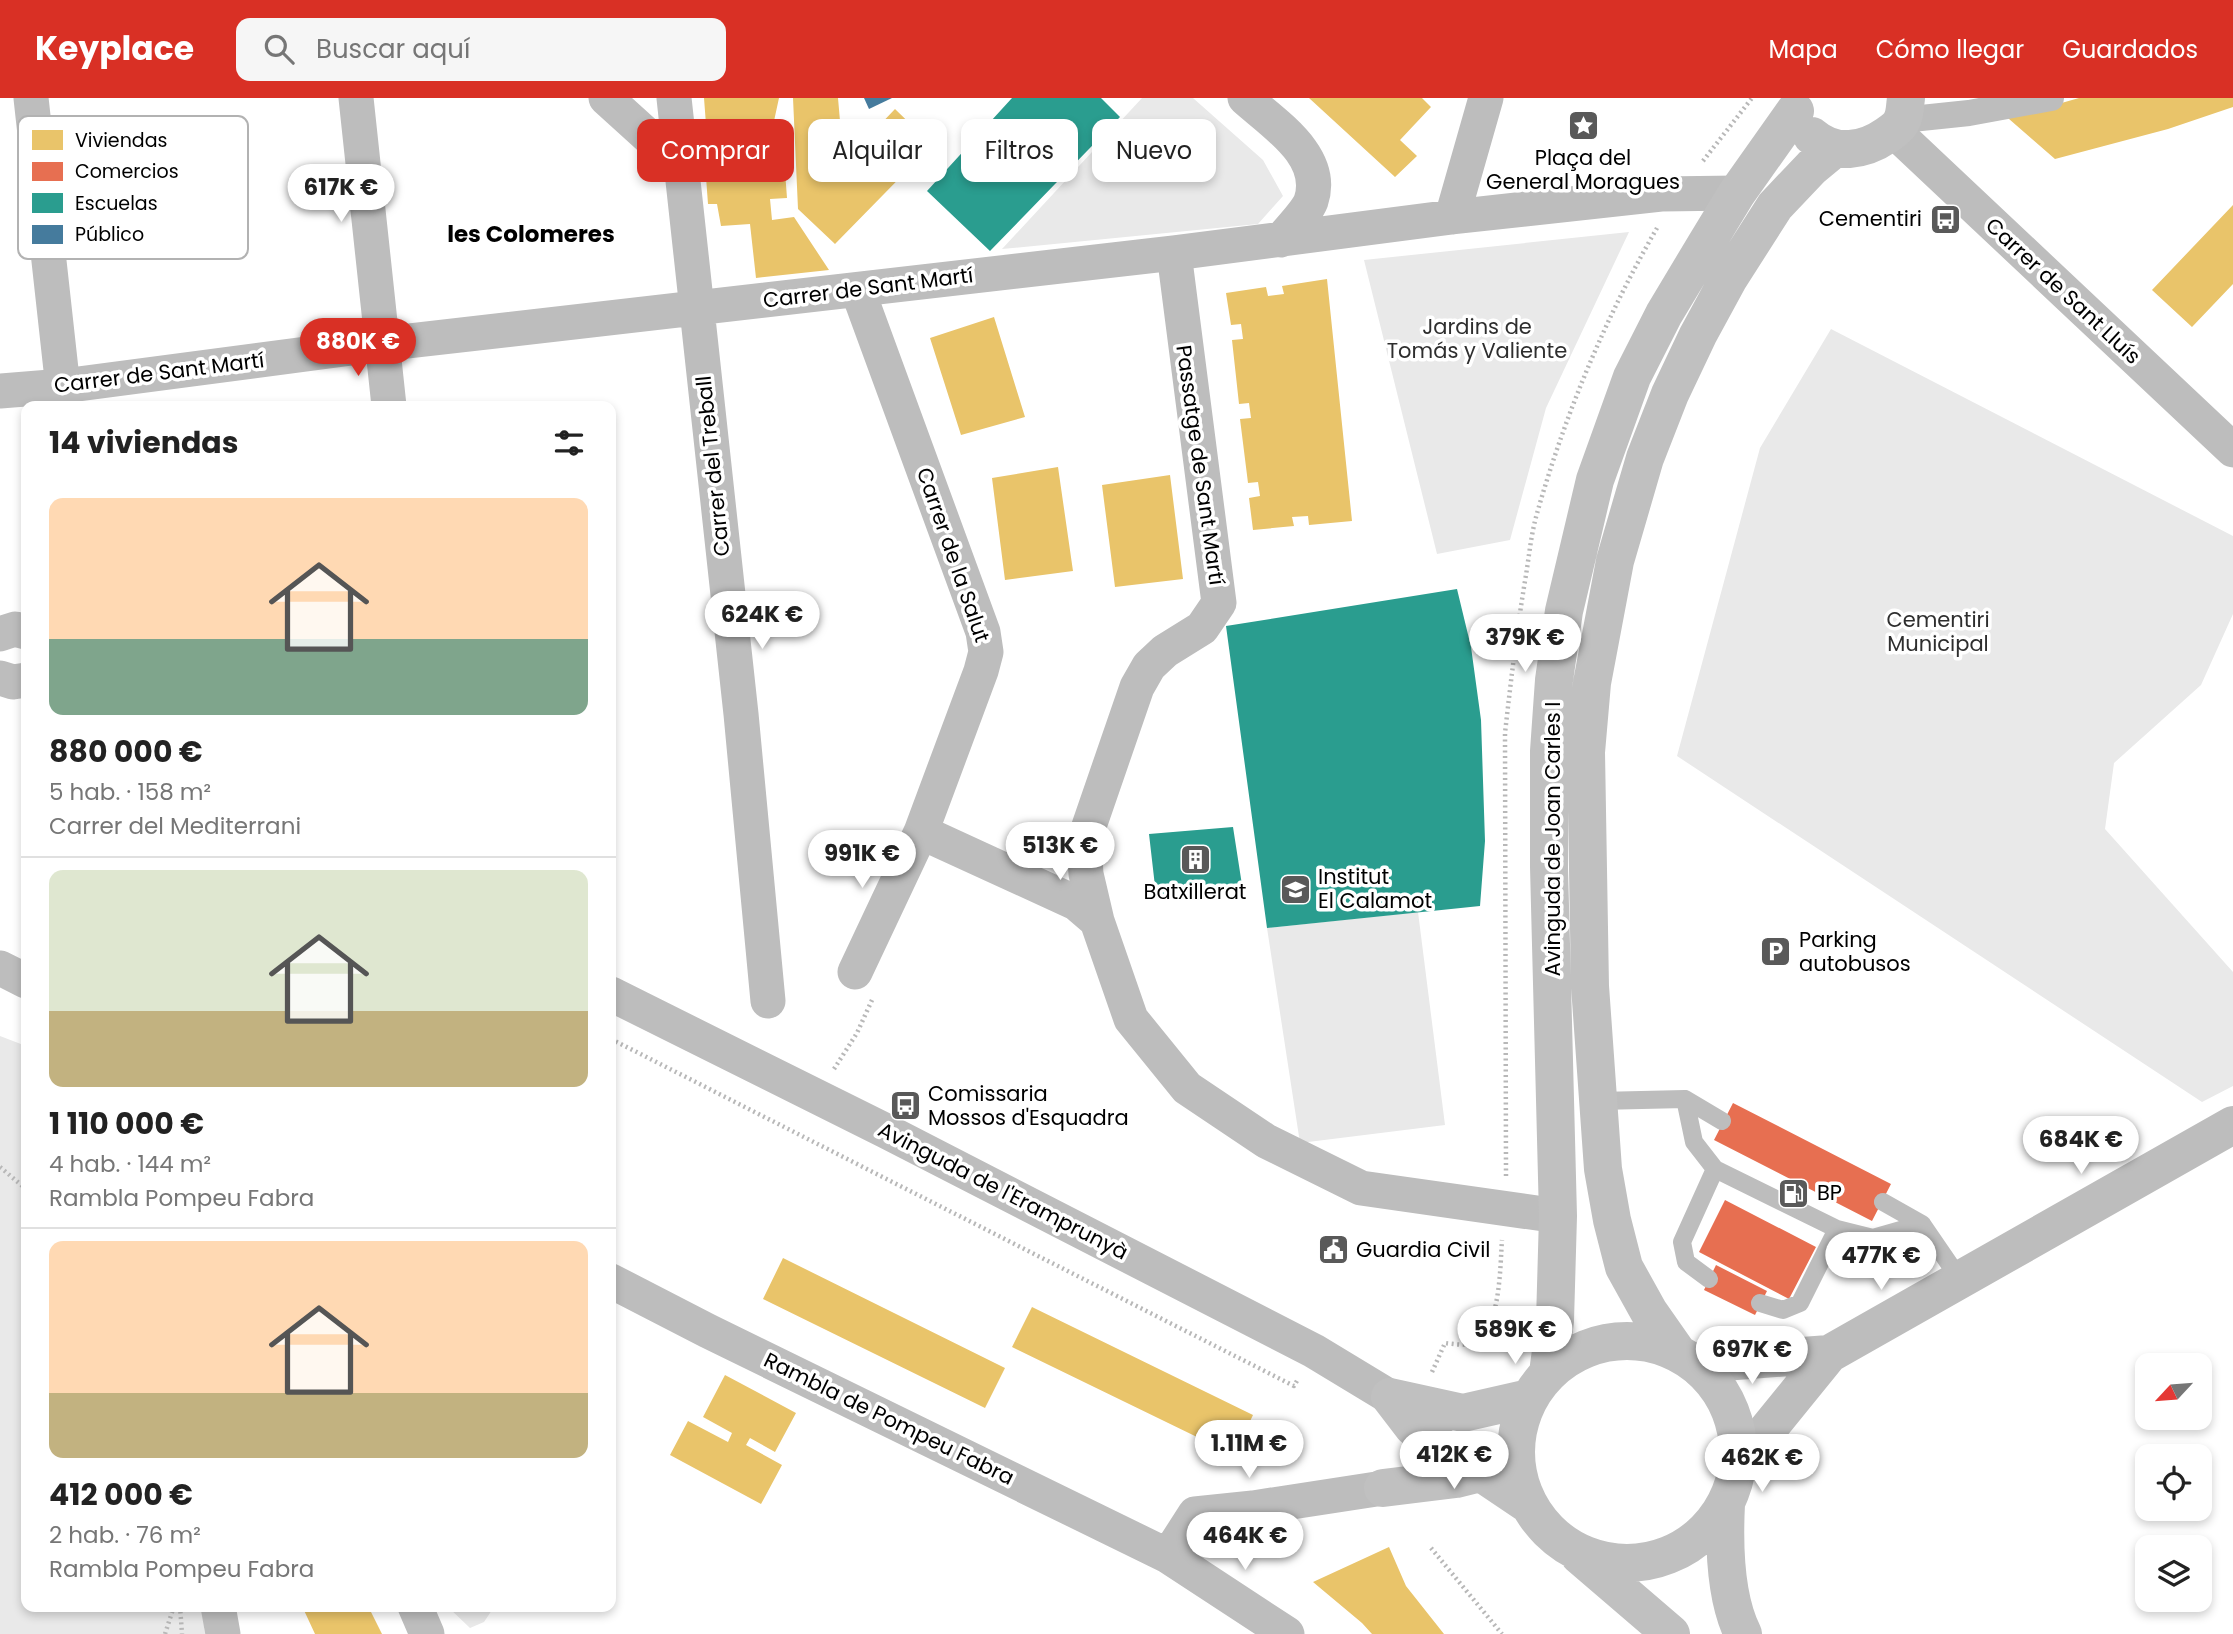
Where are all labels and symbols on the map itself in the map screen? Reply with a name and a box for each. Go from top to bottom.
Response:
place icon: Plaça del General Moragues [1566,109,1600,143]
legend [18,116,248,259]
text: Viviendas [75,127,167,154]
place label: Plaça del General Moragues [1486,143,1680,196]
text: Comercios [75,158,179,185]
pin: 617K € [284,164,398,224]
text: Escuelas [75,190,158,217]
bus stop icon: Cementiri [1928,202,1962,236]
place label: Cementiri [1819,204,1922,233]
street label: Carrer de Sant Lluís [1979,211,2147,370]
district label: les Colomeres [447,218,615,250]
text: Público [75,221,144,248]
street label: Carrer de Sant Martí [761,260,975,315]
park label: Jardins de Tomás y Valiente [1387,312,1567,365]
pin: 880K € [301,318,415,378]
street label: Passatge de Sant Martí [1169,343,1232,587]
street label: Carrer de Sant Martí [52,345,266,400]
street label: Carrer del Treball [689,374,736,558]
street label: Carrer de la Salut [910,464,997,646]
pin: 624K € [705,592,819,651]
park label: Cementiri Municipal [1886,605,1990,658]
pin: 379K € [1468,614,1582,674]
street label: Avinguda de Joan Carles I [1538,702,1567,976]
pin: 513K € [1003,822,1117,882]
pin: 991K € [805,830,919,890]
building icon: Batxillerat [1178,843,1212,877]
place label: Institut El Calamot [1318,862,1432,915]
school or university icon: Institut El Calamot [1278,872,1312,906]
place label: Batxillerat [1144,877,1246,906]
place label: Parking autobusos [1799,925,1911,978]
parking icon: Parking autobusos [1759,935,1793,969]
place label: Comissaria Mossos d'Esquadra [928,1079,1129,1132]
bus stop icon: Comissaria Mossos d'Esquadra [888,1089,922,1123]
street label: Avinguda de l'Eramprunyà [873,1115,1133,1266]
pin: 684K € [2024,1116,2138,1176]
fuel station icon: BP [1777,1176,1811,1210]
place label: BP [1817,1178,1842,1207]
pin: 477K € [1824,1232,1938,1292]
public building icon: Guardia Civil [1316,1233,1350,1267]
place label: Guardia Civil [1356,1235,1490,1264]
pin: 589K € [1458,1306,1572,1366]
pin: 697K € [1695,1326,1809,1386]
street label: Rambla de Pompeu Fabra [759,1345,1019,1492]
north arrow [2135,1353,2212,1430]
pin: 1.11M € [1184,1420,1314,1480]
pin: 412K € [1397,1432,1511,1491]
pin: 462K € [1705,1434,1819,1494]
pin: 464K € [1188,1512,1302,1572]

